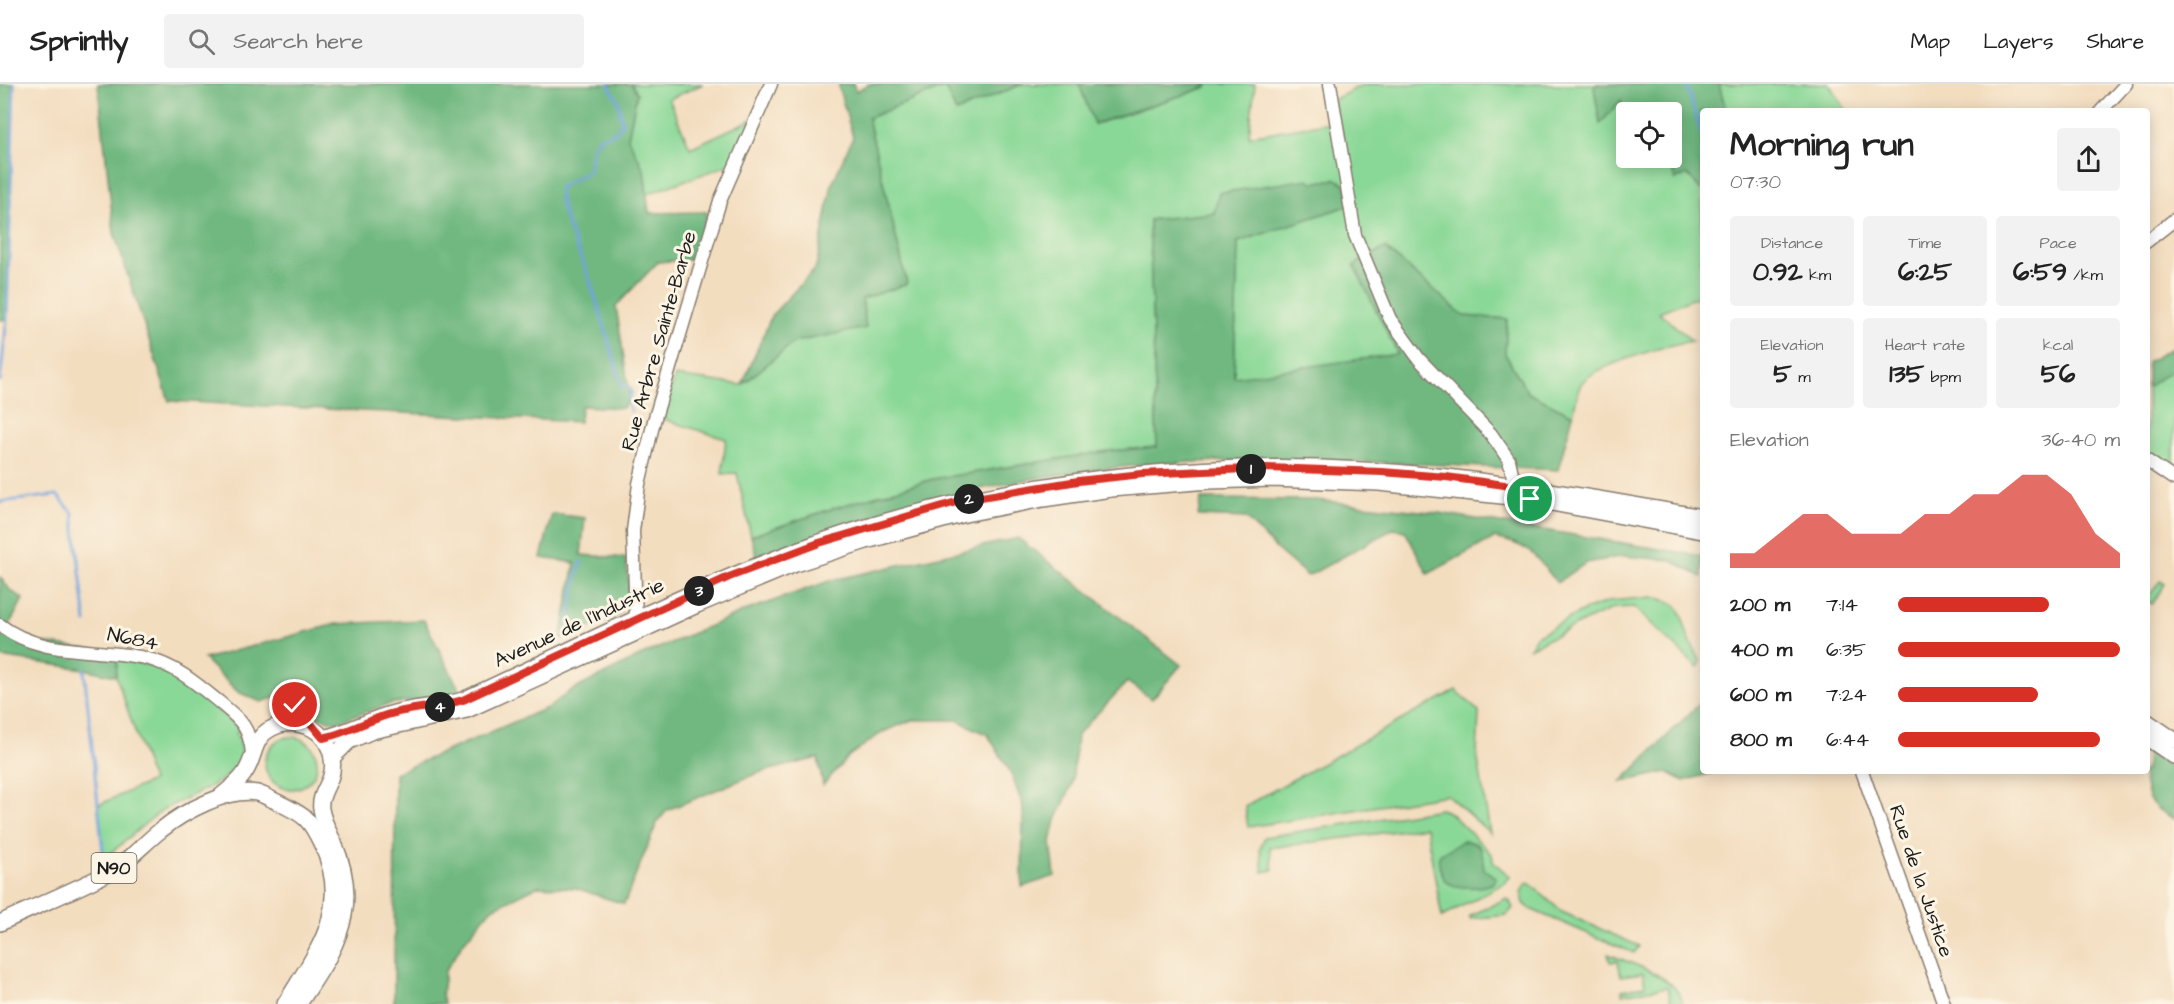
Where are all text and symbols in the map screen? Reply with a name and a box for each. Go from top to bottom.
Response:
search box [164,14,584,68]
text: Sprintly [30,22,128,61]
icon: search [185,25,218,58]
text: Search here [233,26,363,57]
text: Map [1910,27,1950,56]
text: Layers [1983,27,2053,56]
text: Share [2086,27,2144,56]
map controls [1616,102,1682,168]
button: locate [1616,102,1682,168]
text: Morning run [1730,122,1914,168]
button: share [2057,128,2120,191]
text: 07:30 [1730,168,1781,196]
street label: Rue Arbre Sainte-Barbe [614,228,704,454]
text: Distance [1761,232,1823,254]
text: Time [1908,232,1942,254]
text: Pace [2039,232,2077,254]
text: 0.92 [1753,254,1803,290]
text: 6:25 [1898,254,1952,290]
text: 6:59 [2013,254,2067,290]
text: km [1803,264,1831,286]
text: /km [2067,264,2103,286]
text: Elevation [1761,334,1823,356]
text: Heart rate [1885,334,1965,356]
text: kcal [2043,334,2073,356]
text: 5 [1773,356,1792,392]
text: 135 [1889,356,1924,392]
text: 56 [2041,356,2075,392]
text: m [1792,366,1811,388]
text: bpm [1924,366,1961,388]
text: Elevation [1730,426,1809,454]
text: 36–40 m [2041,426,2120,454]
pin: 1 [1236,454,1266,484]
text: 1 [1250,458,1252,480]
pin [1504,473,1555,524]
icon: arrive [1513,482,1546,515]
pin: 2 [954,484,984,514]
text: 2 [964,488,974,510]
street label: Avenue de l'Industrie [489,571,669,675]
pin: 3 [684,576,714,606]
text: 3 [695,580,703,602]
text: 200 m [1730,591,1790,619]
text: 7:14 [1826,591,1858,619]
street label: N684 [105,620,161,658]
text: 400 m [1730,636,1792,664]
text: 6:35 [1826,636,1866,664]
pin [269,679,320,730]
text: 600 m [1730,681,1791,709]
text: 7:24 [1826,681,1867,709]
icon: check [278,688,311,721]
pin: 4 [425,692,455,722]
text: 4 [435,696,445,718]
text: 800 m [1730,726,1792,754]
text: 6:44 [1826,726,1869,754]
street label: Rue de la Justice [1882,801,1960,961]
road number: N90 [92,853,136,883]

